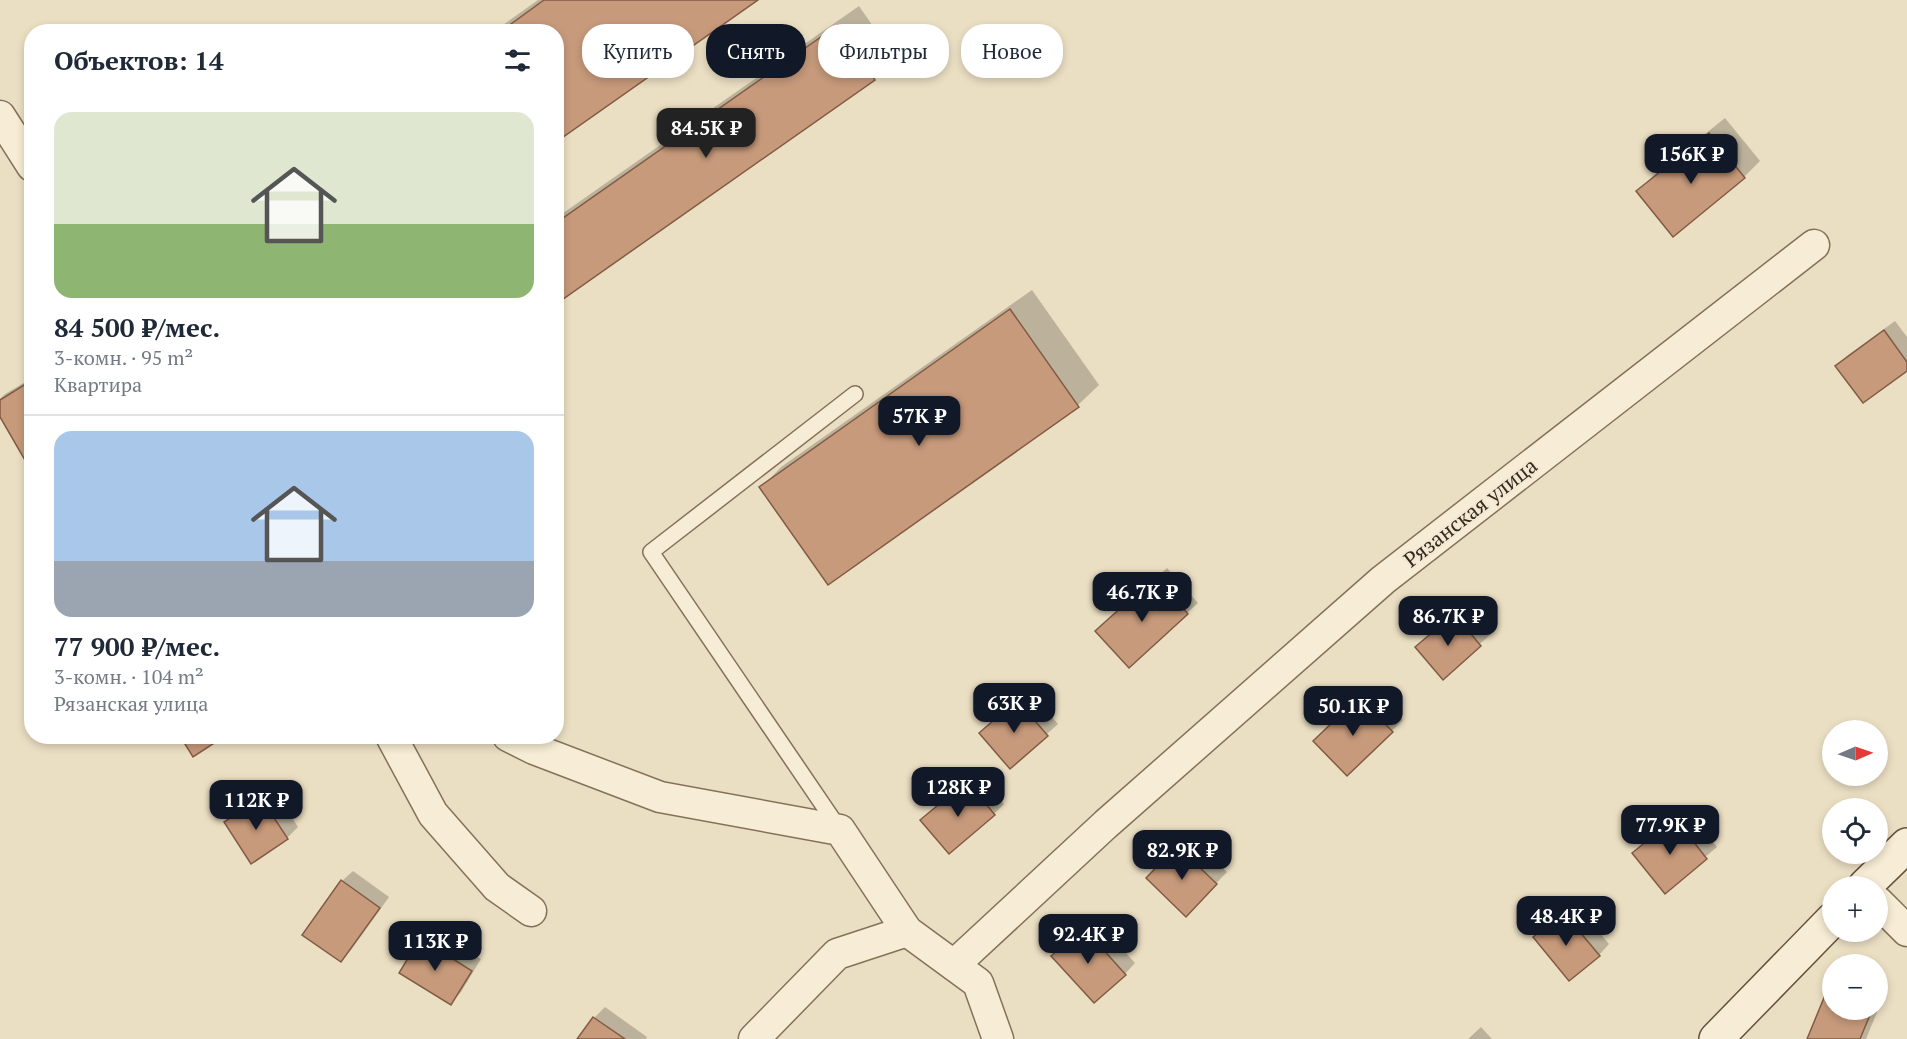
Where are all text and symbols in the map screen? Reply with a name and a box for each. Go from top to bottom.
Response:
chip: Купить [582,24,694,78]
chip: Снять [706,24,806,78]
chip: Фильтры [818,24,949,78]
chip: Новое [961,24,1063,78]
text: Объектов: 14 [54,43,224,77]
icon: filters [501,44,534,77]
pin: 84.5K ₽ [651,108,761,159]
text: 84.5K ₽ [671,114,741,141]
pin: 156K ₽ [1642,134,1740,185]
text: 156K ₽ [1659,140,1723,167]
icon: home [240,151,348,259]
text: 84 500 ₽/мес. [54,310,220,344]
text: 3-комн. · 95 m² [54,344,193,371]
text: Квартира [54,371,142,398]
pin: 57K ₽ [877,396,961,447]
text: 57K ₽ [892,402,946,429]
street label: Рязанская улица [1398,451,1543,573]
icon: home [240,470,348,578]
pin: 46.7K ₽ [1087,572,1197,623]
text: 46.7K ₽ [1107,578,1177,605]
pin: 86.7K ₽ [1393,596,1503,647]
text: 86.7K ₽ [1413,602,1483,629]
text: 77 900 ₽/мес. [54,629,220,663]
text: 3-комн. · 104 m² [54,663,204,690]
pin: 63K ₽ [972,683,1056,734]
pin: 50.1K ₽ [1298,686,1408,737]
text: 63K ₽ [987,689,1041,716]
text: Рязанская улица [54,690,208,717]
text: 50.1K ₽ [1318,692,1388,719]
north arrow [1822,720,1888,786]
map controls [1822,720,1888,1020]
pin: 128K ₽ [909,767,1007,818]
text: 128K ₽ [926,773,990,800]
pin: 112K ₽ [207,780,305,831]
text: 112K ₽ [224,786,288,813]
button: locate [1822,798,1888,864]
pin: 77.9K ₽ [1615,805,1725,856]
text: 77.9K ₽ [1635,811,1705,838]
pin: 82.9K ₽ [1127,830,1237,881]
text: 82.9K ₽ [1147,836,1217,863]
button: + [1822,876,1888,942]
pin: 48.4K ₽ [1511,896,1621,947]
text: 48.4K ₽ [1531,902,1601,929]
pin: 92.4K ₽ [1033,914,1143,965]
text: 92.4K ₽ [1053,920,1123,947]
pin: 113K ₽ [386,921,484,972]
text: 113K ₽ [403,927,467,954]
button: − [1822,954,1888,1020]

